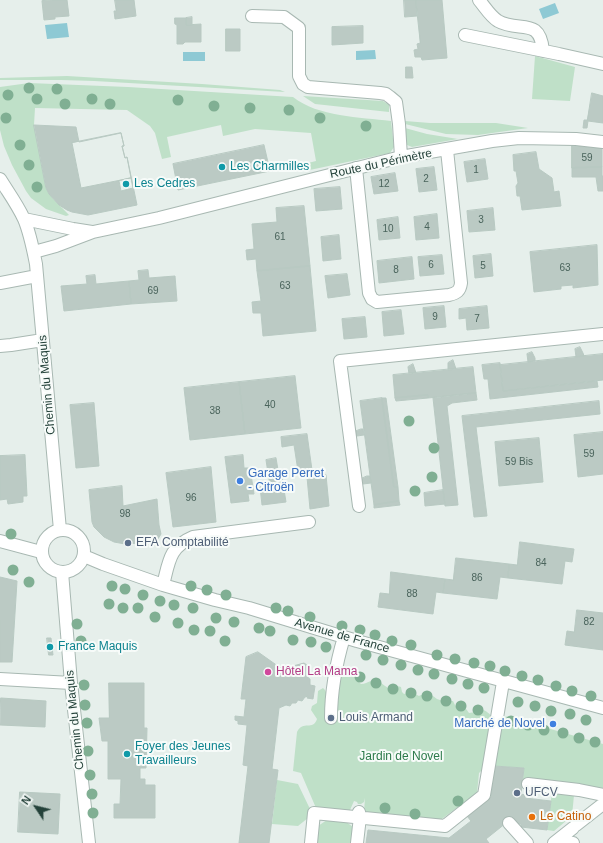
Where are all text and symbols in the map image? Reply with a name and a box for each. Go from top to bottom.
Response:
street label: Route du Périmètre [329,146,433,182]
house number: 59 [581,152,593,164]
place label: Les Charmilles [230,160,309,174]
marker: Les Charmilles [217,162,227,172]
house number: 1 [473,164,479,176]
house number: 2 [423,173,429,185]
place label: Les Cedres [134,177,195,191]
house number: 12 [378,178,390,190]
marker: Les Cedres [121,179,131,189]
house number: 3 [478,214,484,226]
house number: 4 [424,221,430,233]
house number: 10 [382,223,394,235]
house number: 61 [274,231,286,243]
house number: 6 [428,259,434,271]
house number: 5 [480,260,486,272]
house number: 63 [559,262,571,274]
house number: 8 [393,264,399,276]
house number: 63 [279,280,291,292]
house number: 69 [147,285,159,297]
house number: 9 [432,311,438,323]
house number: 7 [474,313,480,325]
street label: Chemin du Maquis [35,335,59,435]
house number: 40 [264,399,276,411]
house number: 38 [209,405,221,417]
house number: 59 [583,448,595,460]
house number: 59 Bis [505,456,533,468]
place label: Garage Perret - Citroën [248,467,324,495]
marker: Garage Perret - Citroën [235,476,245,486]
house number: 96 [185,492,197,504]
house number: 98 [119,508,131,520]
place label: EFA Comptabilité [136,536,229,550]
marker: EFA Comptabilité [123,538,133,548]
house number: 84 [535,557,547,569]
house number: 86 [471,572,483,584]
house number: 88 [406,588,418,600]
street label: Avenue de France [293,616,391,656]
house number: 82 [583,616,595,628]
place label: France Maquis [58,640,137,654]
marker: France Maquis [45,642,55,652]
place label: Hôtel La Mama [276,665,357,679]
marker: Hôtel La Mama [263,667,273,677]
street label: Chemin du Maquis [63,669,87,771]
place label: Louis Armand [339,711,413,725]
marker: Louis Armand [326,713,336,723]
place label: Marché de Novel [454,717,545,731]
marker: Marché de Novel [548,719,558,729]
place label: Foyer des Jeunes Travailleurs [135,740,230,768]
marker: Foyer des Jeunes Travailleurs [122,749,132,759]
park label: Jardin de Novel [359,750,443,764]
place label: UFCV [525,786,558,800]
north arrow [16,787,56,827]
marker: UFCV [512,788,522,798]
text: N [19,793,33,807]
place label: Le Catino [540,810,591,824]
marker: Le Catino [527,812,537,822]

